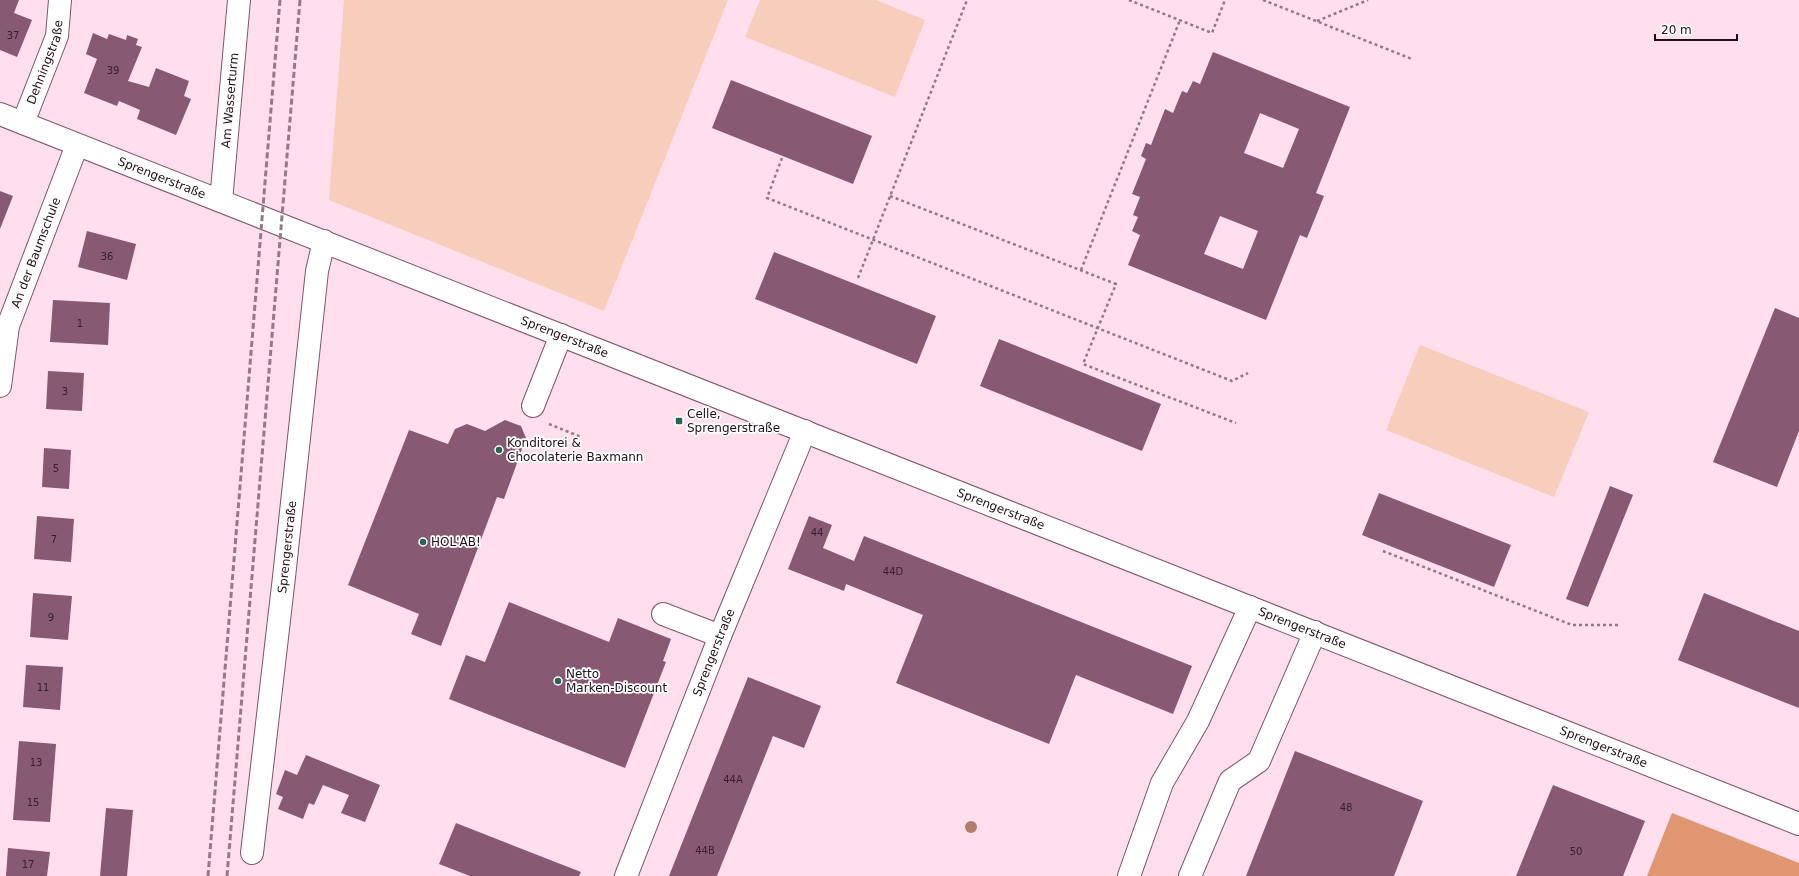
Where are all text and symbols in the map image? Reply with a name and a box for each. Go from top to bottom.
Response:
scale bar [1655,16,1737,42]
street label: Dehningstraße [24,20,65,106]
text: 20 m [1661,23,1692,37]
house number: 37 [7,30,19,41]
street label: Am Wasserturm [219,52,241,149]
house number: 39 [107,65,119,76]
street label: Sprengerstraße [116,154,208,201]
street label: An der Baumschule [9,195,63,310]
house number: 36 [101,251,113,262]
street label: Sprengerstraße [519,313,610,360]
house number: 1 [77,318,83,329]
house number: 3 [62,386,68,397]
place label: Celle, Sprengerstraße [687,407,780,435]
marker: Celle, Sprengerstraße [674,416,684,426]
place label: Konditorei & Chocolaterie Baxmann [507,436,643,464]
marker: Konditorei & Chocolaterie Baxmann [494,445,504,455]
house number: 5 [53,463,59,474]
street label: Sprengerstraße [955,485,1047,533]
street label: Sprengerstraße [275,500,299,594]
house number: 44 [811,527,823,538]
house number: 7 [51,534,57,545]
place label: HOL'AB! [431,535,481,549]
marker: HOL'AB! [418,537,428,547]
house number: 44D [883,566,904,577]
street label: Sprengerstraße [1256,604,1348,652]
street label: Sprengerstraße [690,607,737,698]
house number: 9 [48,612,54,623]
place label: Netto Marken-Discount [566,667,667,695]
marker: Netto Marken-Discount [553,676,563,686]
house number: 11 [37,682,49,693]
street label: Sprengerstraße [1558,723,1650,770]
house number: 13 [30,757,42,768]
house number: 44A [723,774,743,785]
house number: 15 [27,797,39,808]
house number: 48 [1340,802,1352,813]
house number: 44B [695,845,715,856]
house number: 50 [1570,846,1582,857]
house number: 17 [22,859,34,870]

